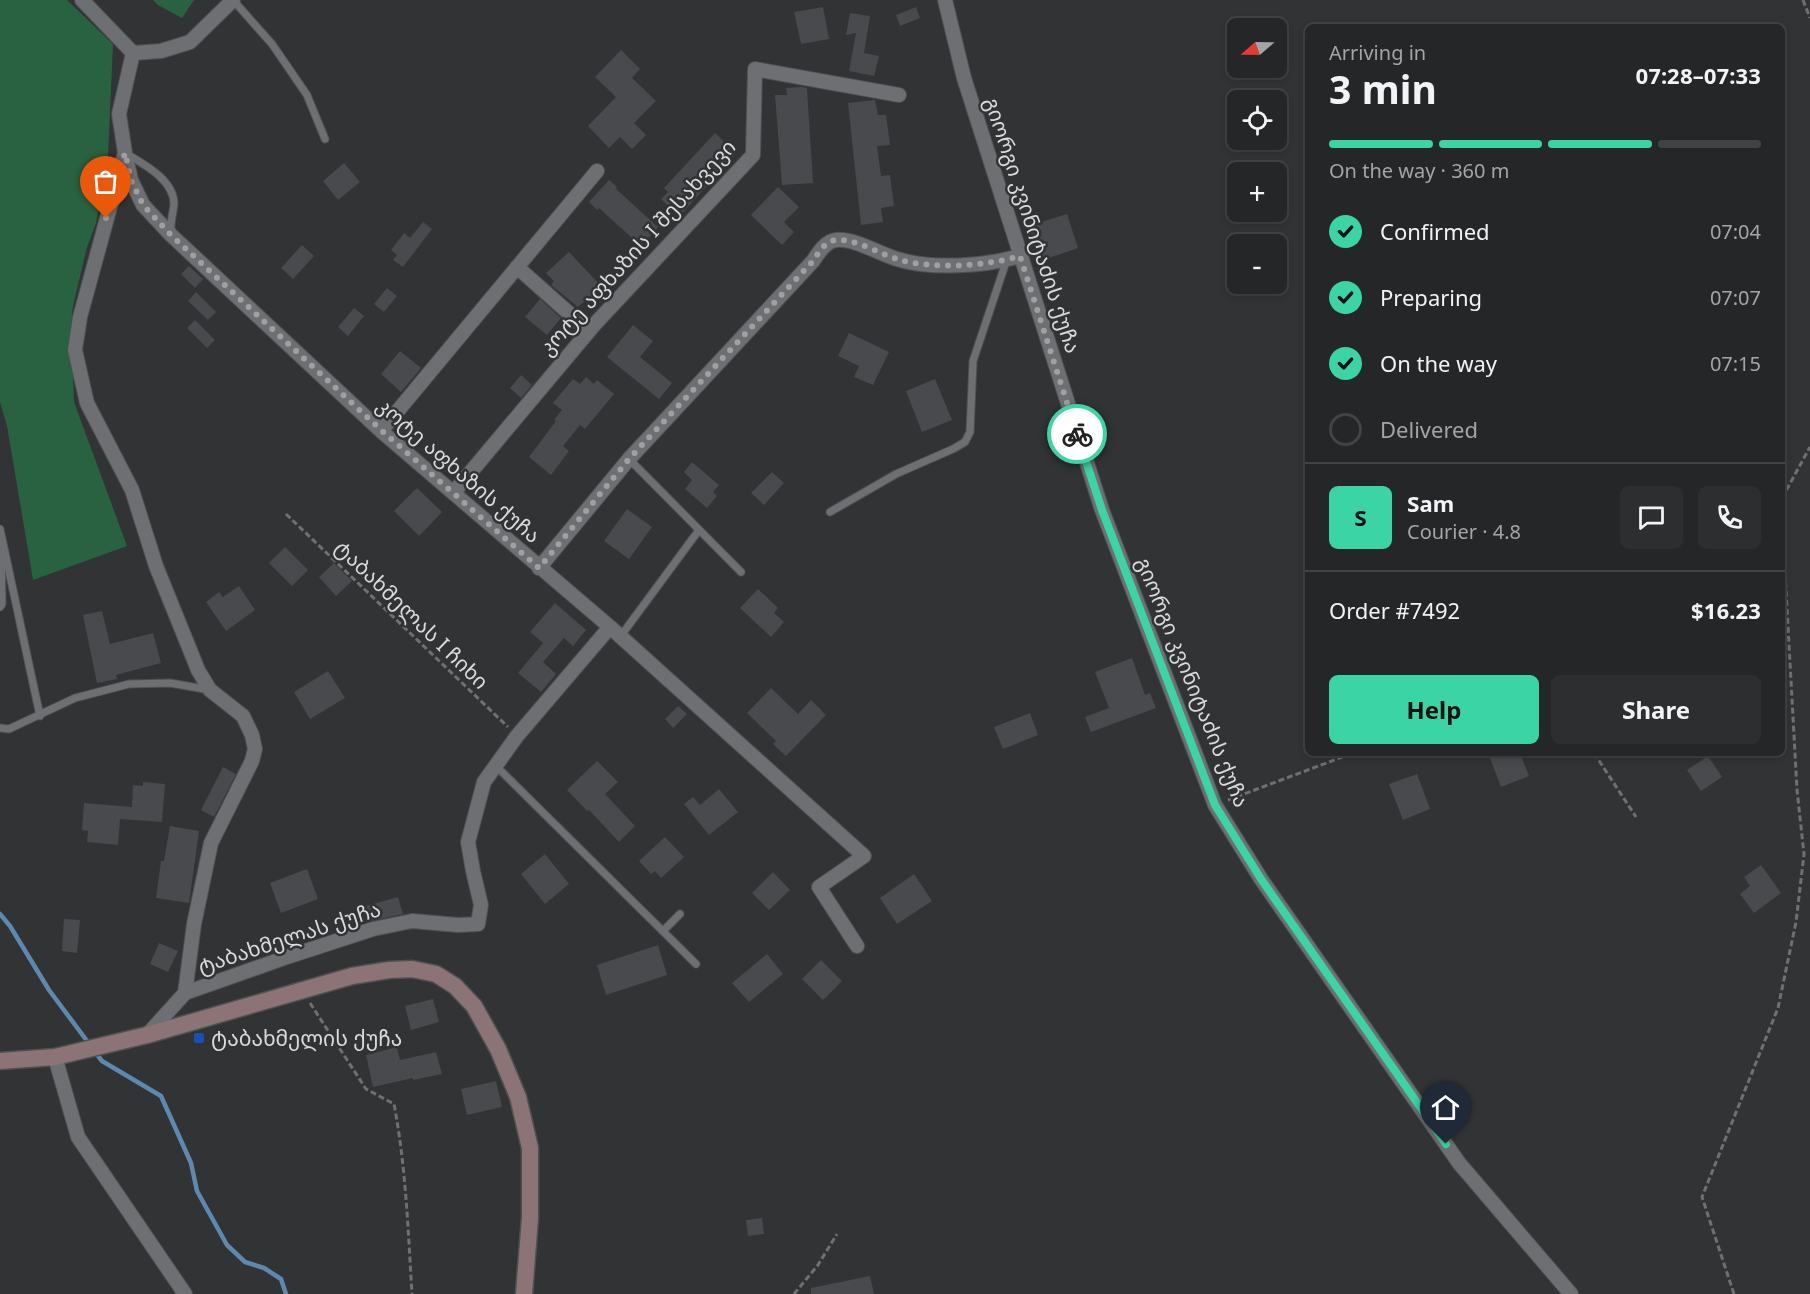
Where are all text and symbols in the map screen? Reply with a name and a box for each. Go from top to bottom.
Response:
north arrow [1227,18,1287,78]
map controls [1227,18,1287,294]
text: Arriving in [1329,39,1426,66]
text: 07:28–07:33 [1635,61,1761,90]
text: 3 min [1329,62,1437,115]
button: locate [1227,90,1287,150]
street label: გიორგი კვინიტაძის ქუჩა [978,93,1088,357]
street label: კოტე აფხაზის I შესახვევი [532,133,742,361]
pin [80,156,131,218]
text: On the way · 360 m [1329,157,1509,184]
button: + [1227,162,1287,222]
icon: bag [89,165,122,198]
icon: check [1329,215,1362,248]
text: Confirmed [1380,217,1490,246]
text: 07:04 [1710,218,1761,245]
button: − [1227,234,1287,294]
icon: check [1329,281,1362,314]
text: Preparing [1380,283,1482,312]
text: 07:07 [1710,284,1761,311]
icon: check [1329,347,1362,380]
text: On the way [1380,349,1497,378]
text: 07:15 [1710,350,1761,377]
street label: კოტე აფხაზის ქუჩა [371,391,547,549]
courier [1047,404,1107,464]
text: Delivered [1380,415,1478,444]
icon: bike [1061,418,1094,451]
button: chat [1620,486,1683,549]
button: phone [1698,486,1761,549]
text: Sam [1407,489,1454,518]
text: S [1354,503,1367,532]
text: Courier · 4.8 [1407,518,1521,545]
street label: ტაბახმელას I ჩიხი [329,533,495,695]
street label: გიორგი კვინიტაძის ქუჩა [1130,553,1256,811]
text: Order #7492 [1329,596,1460,625]
text: $16.23 [1691,596,1761,625]
button: Help [1329,675,1539,744]
button: Share [1551,675,1761,744]
street label: ტაბახმელას ქუჩა [194,894,384,980]
place label: ტაბახმელის ქუჩა [211,1024,402,1052]
marker: ტაბახმელის ქუჩა [192,1031,206,1045]
pin [1420,1082,1471,1144]
icon: home [1429,1091,1462,1124]

